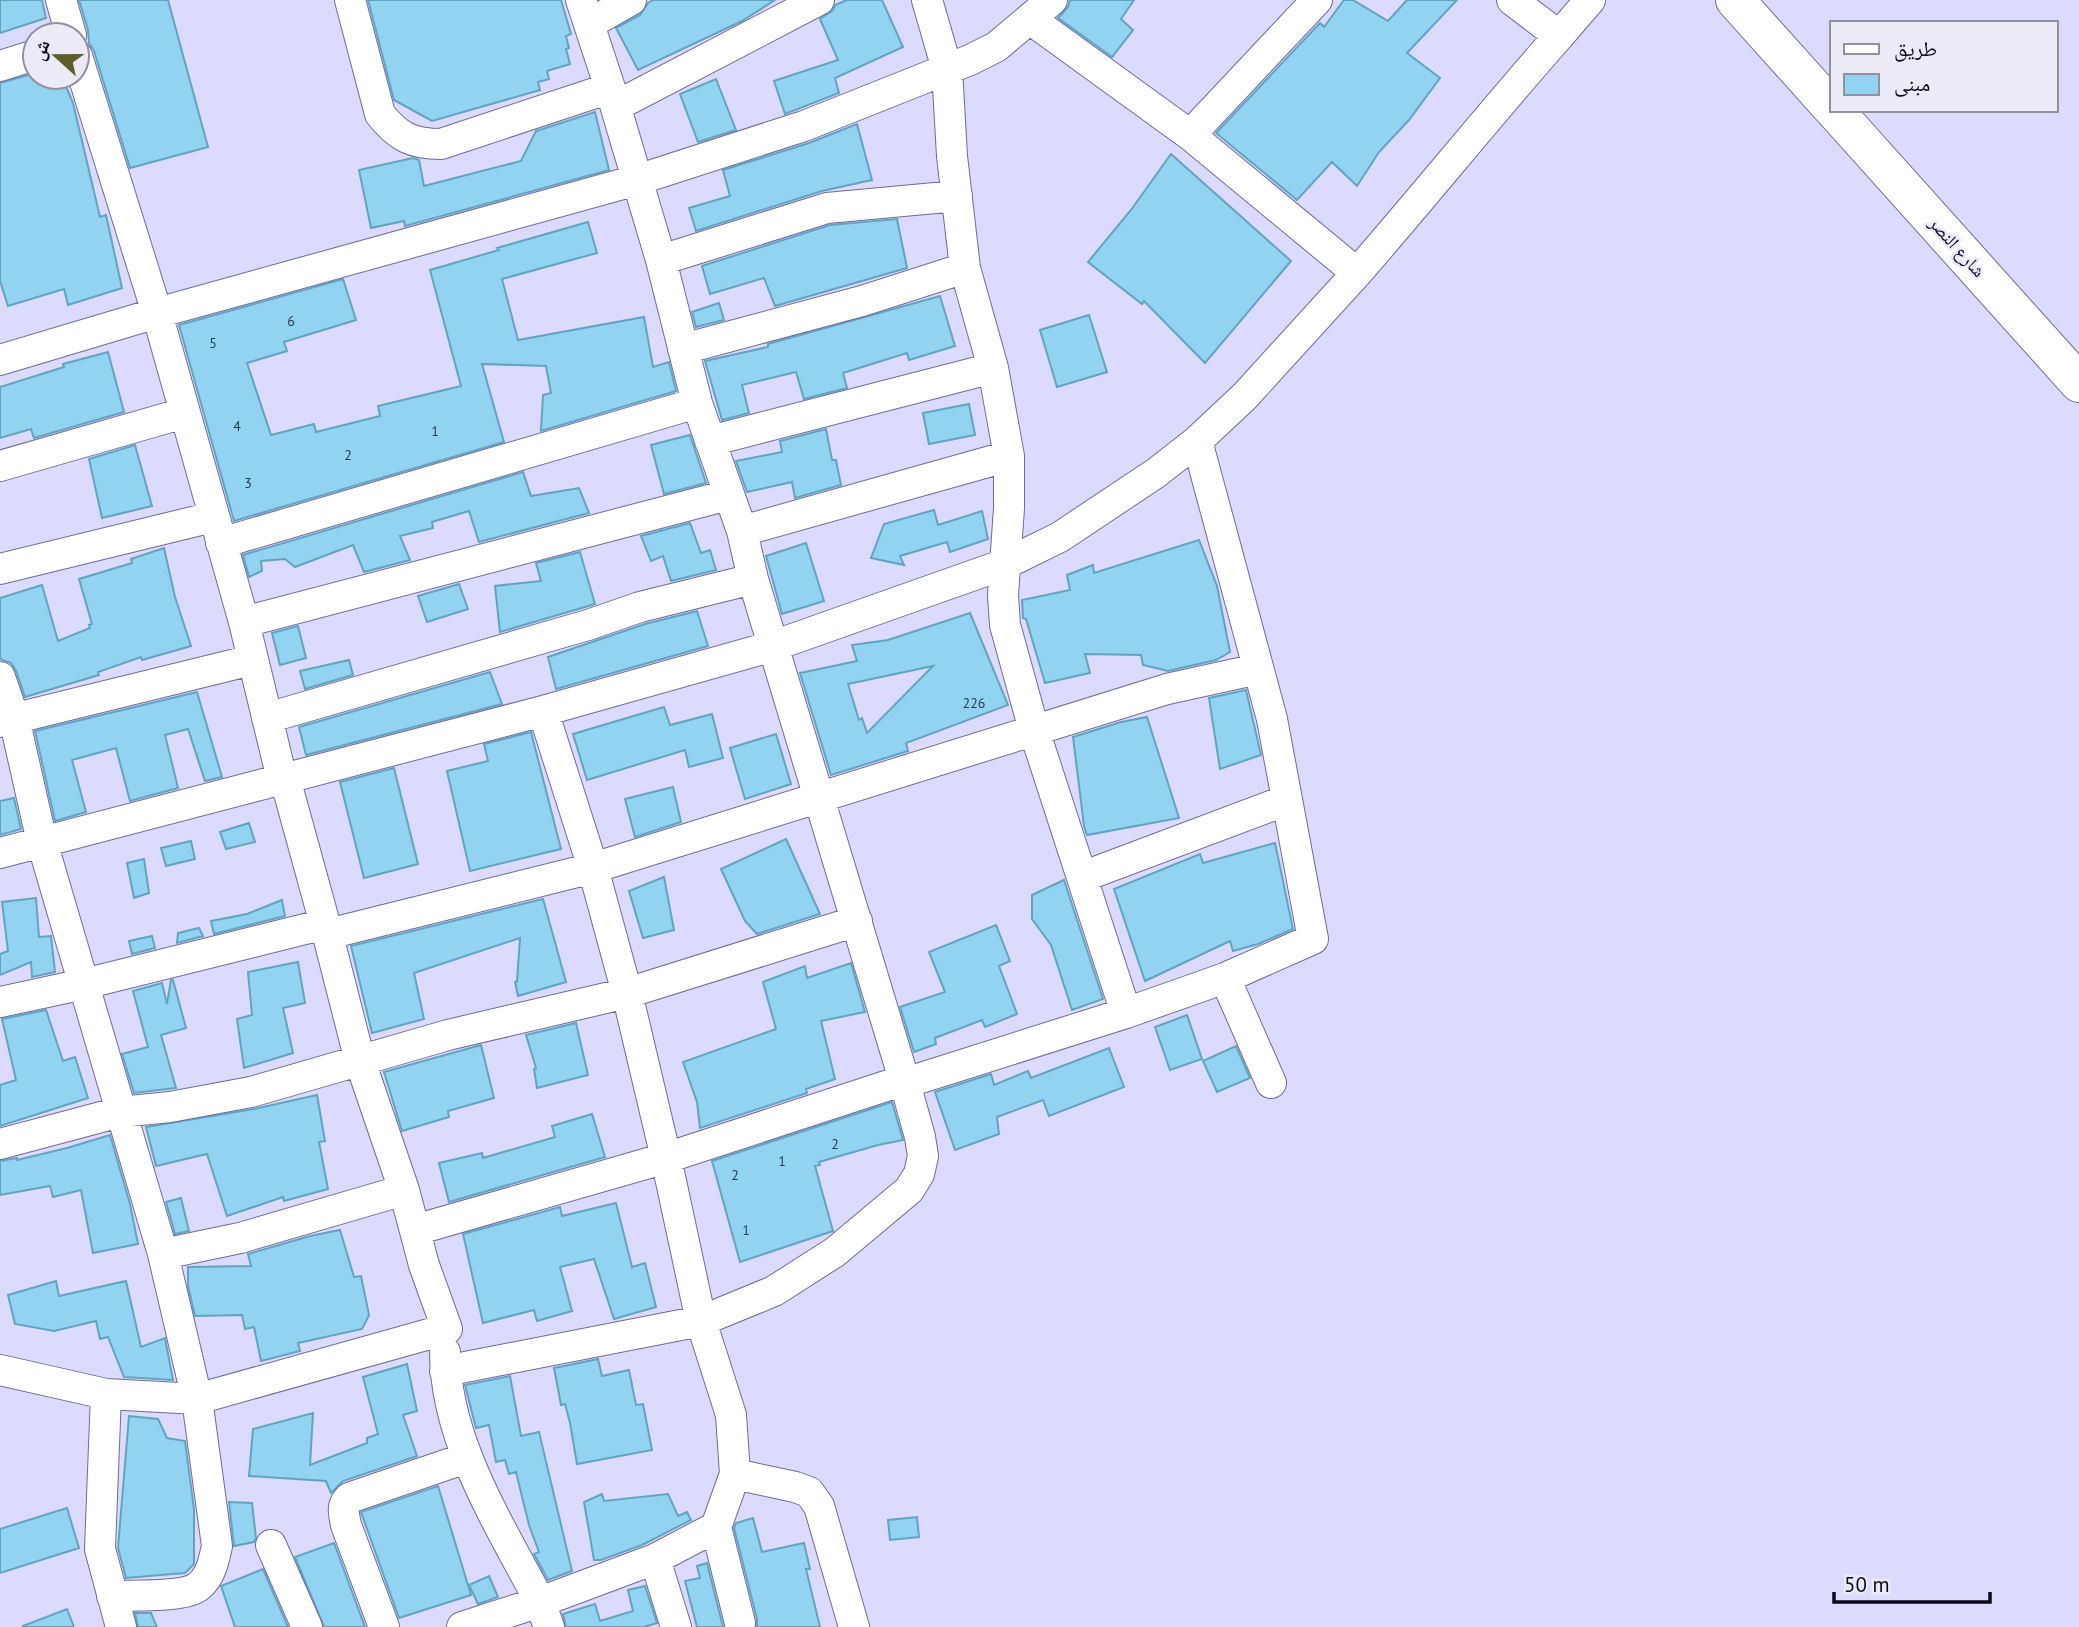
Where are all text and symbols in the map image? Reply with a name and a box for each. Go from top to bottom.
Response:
north arrow [21,21,91,91]
legend [1830,21,2058,112]
text: طريق [1894,35,1937,62]
text: ش [25,36,55,64]
text: مبنى [1894,70,1930,97]
street label: شارع النصر [1924,211,1991,282]
house number: 6 [287,312,295,330]
house number: 5 [209,334,217,352]
house number: 4 [233,417,241,435]
house number: 1 [431,422,439,440]
house number: 2 [344,446,352,464]
house number: 3 [244,474,252,492]
house number: 226 [963,694,985,712]
house number: 2 [831,1135,839,1153]
house number: 1 [778,1152,786,1170]
house number: 2 [731,1166,739,1184]
house number: 1 [742,1221,750,1239]
scale bar [1834,1560,1990,1604]
text: 50 m [1844,1571,1890,1598]

